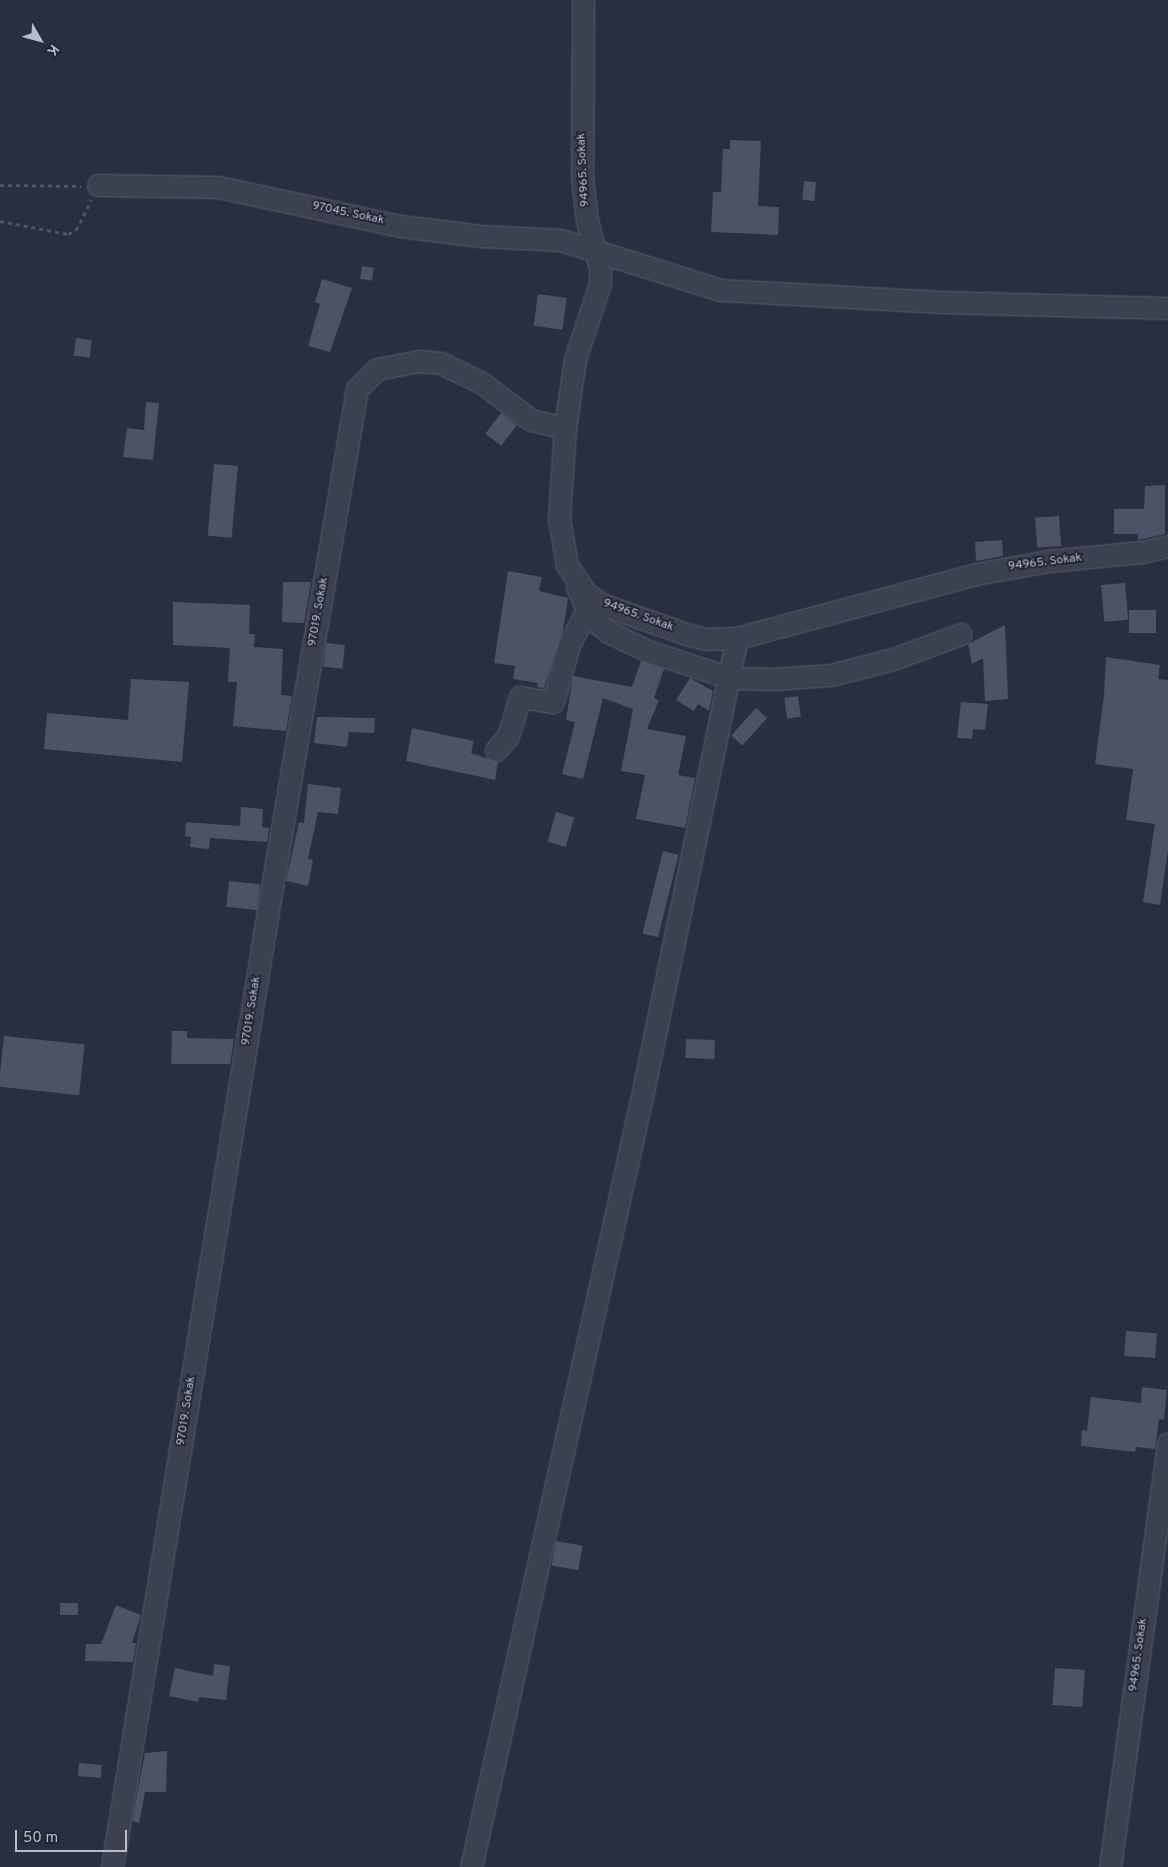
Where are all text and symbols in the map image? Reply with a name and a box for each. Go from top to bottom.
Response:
north arrow [15,15,65,65]
text: K [42,40,62,59]
street label: 94965. Sokak [575,133,593,207]
street label: 97045. Sokak [311,199,385,229]
street label: 94965. Sokak [1007,551,1083,575]
street label: 97019. Sokak [306,576,332,648]
street label: 94965. Sokak [601,597,675,635]
street label: 97019. Sokak [239,975,265,1047]
street label: 97019. Sokak [174,1375,200,1447]
street label: 94965. Sokak [1127,1617,1151,1693]
scale bar [18,1820,130,1852]
text: 50 m [23,1829,58,1848]

